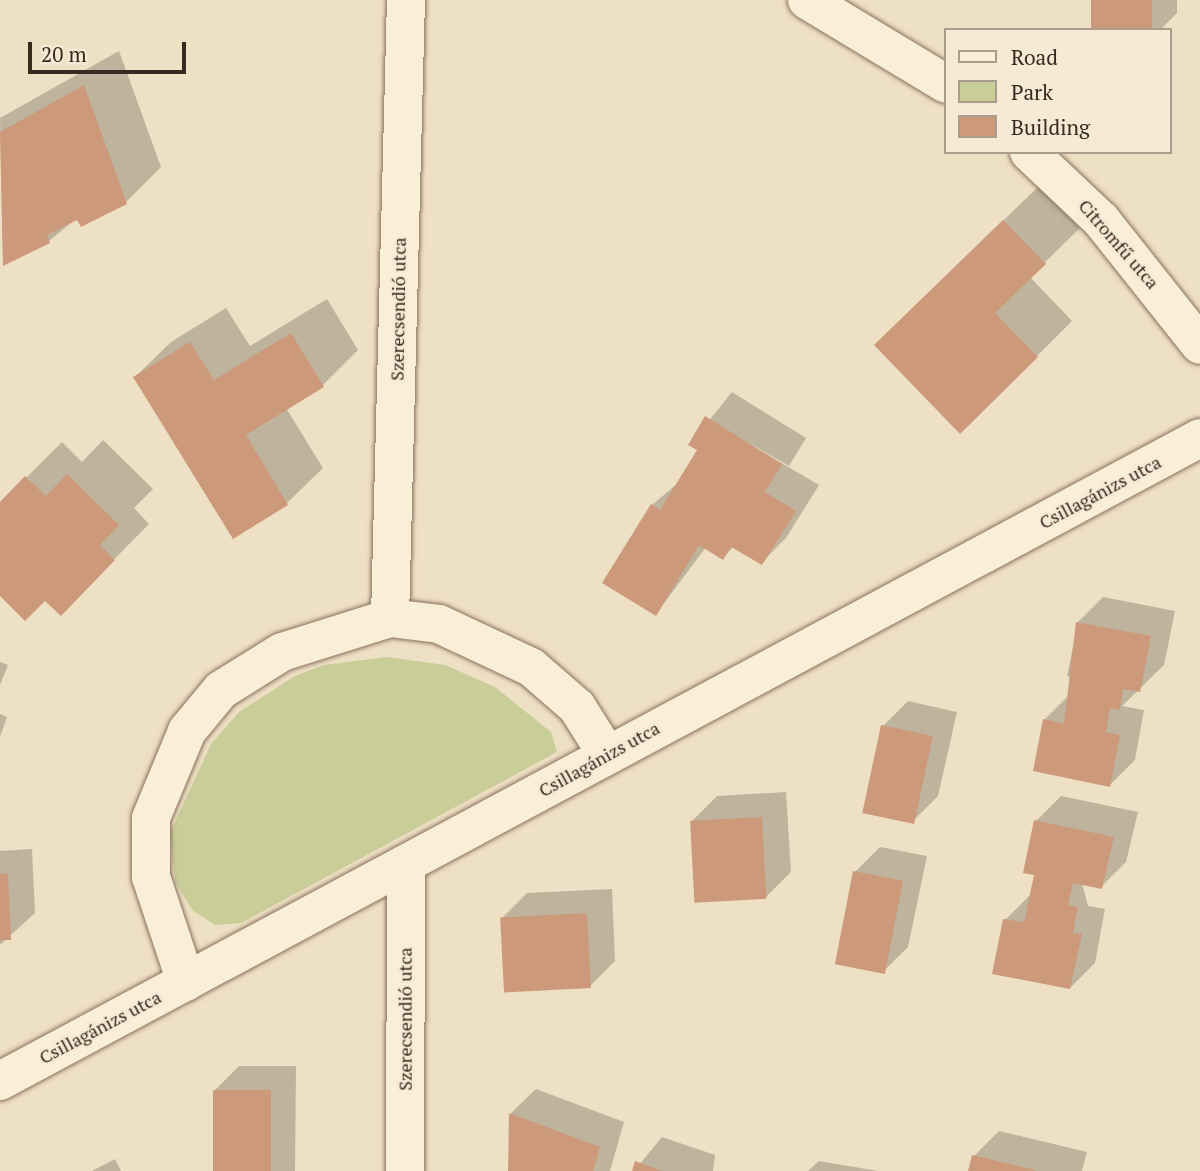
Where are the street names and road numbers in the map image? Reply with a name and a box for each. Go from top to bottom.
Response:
street label: Citromfű utca [1074,195,1164,293]
street label: Szerecsendió utca [386,237,410,381]
street label: Csillagánizs utca [1035,451,1165,533]
street label: Csillagánizs utca [535,717,663,801]
street label: Szerecsendió utca [394,947,416,1091]
street label: Csillagánizs utca [35,986,165,1068]

